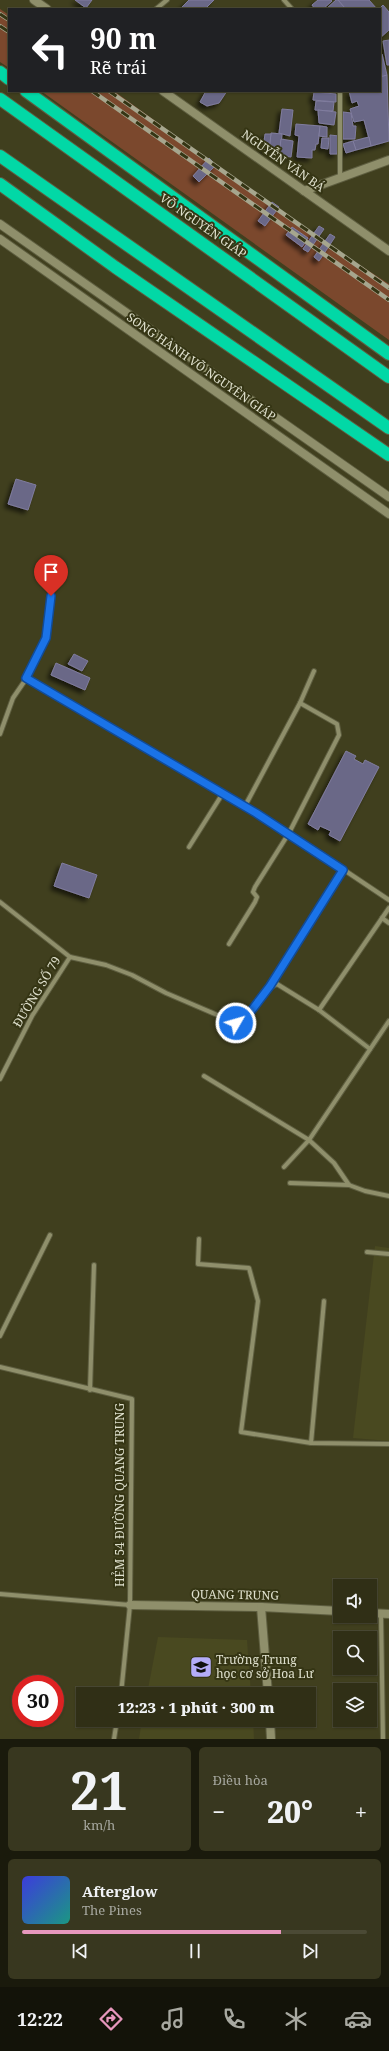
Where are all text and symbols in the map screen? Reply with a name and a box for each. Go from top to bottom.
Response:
text: 90 m [90,19,157,57]
icon: left [24,24,76,76]
text: Rẽ trái [90,55,146,79]
street label: NGUYỄN VĂN BÁ [238,125,329,196]
street label: VÕ NGUYÊN GIÁP [157,189,250,262]
street label: SONG HÀNH VÕ NGUYÊN GIÁP [123,309,279,425]
pin [34,555,68,596]
icon: arrive [40,561,62,583]
street label: ĐƯỜNG SỐ 79 [9,953,64,1030]
position arrow [215,1002,257,1044]
street label: HẺM 54 ĐƯỜNG QUANG TRUNG [111,1403,128,1587]
map controls [333,1579,377,1727]
button: sound [333,1579,377,1623]
street label: QUANG TRUNG [191,1585,280,1604]
button: search [333,1631,377,1675]
place label: Trường Trung học cơ sở Hoa Lư [216,1651,314,1682]
school or university icon: Trường Trung học cơ sở Hoa Lư [188,1654,214,1680]
speed limit sign: 30 [12,1675,64,1727]
button: layers [333,1683,377,1727]
text: 12:23 · 1 phút · 300 m [117,1697,275,1717]
text: 21 [70,1754,129,1825]
text: Điều hòa [213,1771,268,1789]
text: 20° [267,1791,313,1832]
text: − [213,1796,225,1826]
text: + [355,1796,367,1826]
text: km/h [83,1816,115,1834]
text: Afterglow [82,1881,158,1901]
text: The Pines [82,1901,142,1919]
icon: previous [69,1940,91,1962]
icon: pause [184,1940,206,1962]
icon: next [299,1940,321,1962]
icon: directions [97,2005,125,2033]
icon: music [159,2005,187,2033]
icon: phone [220,2005,248,2033]
icon: climate [282,2005,310,2033]
icon: car [344,2005,372,2033]
text: 12:22 [17,2007,63,2031]

